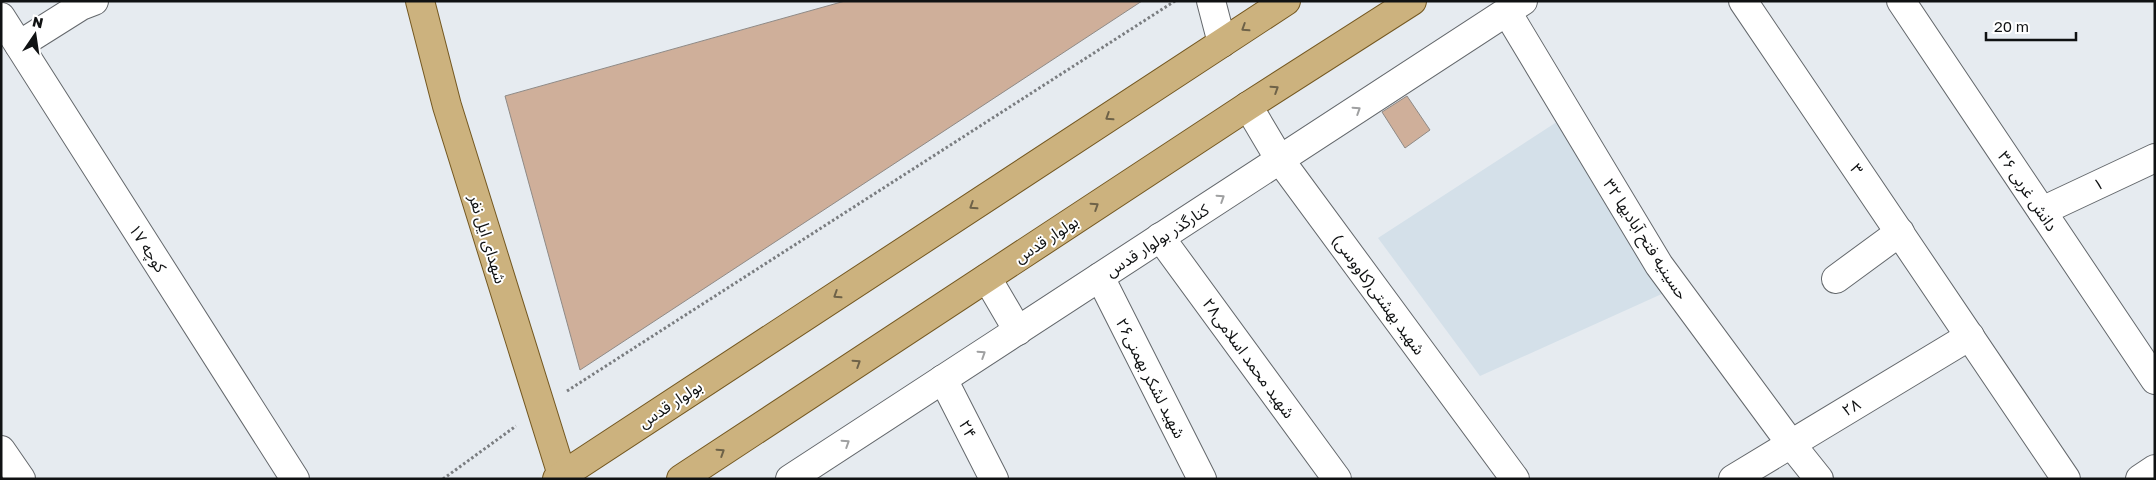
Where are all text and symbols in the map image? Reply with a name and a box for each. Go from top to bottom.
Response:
north arrow [10,10,60,60]
scale bar [1986,10,2076,42]
text: N [31,12,45,31]
text: 20 m [1994,17,2029,35]
one-way arrow [1242,22,1251,31]
one-way arrow [1270,85,1279,95]
one-way arrow [1352,106,1361,116]
one-way arrow [1106,110,1115,120]
street label: دانش غربی ۳۶ [1994,147,2062,235]
street label: ۳ [1846,160,1868,178]
street label: ۱ [2090,173,2106,195]
street label: حسینیه فتح آبادیها ۳۲ [1597,175,1692,305]
street label: شهدای ایل نفر [465,191,511,286]
one-way arrow [1215,195,1224,204]
street label: کنارگذر بولوار قدس [1102,199,1213,281]
one-way arrow [970,200,979,209]
one-way arrow [1090,203,1099,213]
street label: بولوار قدس [1010,211,1082,267]
street label: کوچه ۱۷ [124,220,171,277]
street label: شهید بهشتی(کاووسی) [1328,229,1430,359]
one-way arrow [834,289,843,298]
street label: شهید محمد اسلامی۲۸ [1199,294,1299,422]
street label: شهید لشکر بهمنی۲۶ [1112,314,1190,442]
one-way arrow [976,351,986,360]
one-way arrow [851,360,861,369]
street label: بولوار قدس [634,376,706,432]
street label: ۲۸ [1838,394,1864,420]
street label: ۲۴ [955,416,981,442]
one-way arrow [841,439,850,449]
one-way arrow [716,449,725,458]

